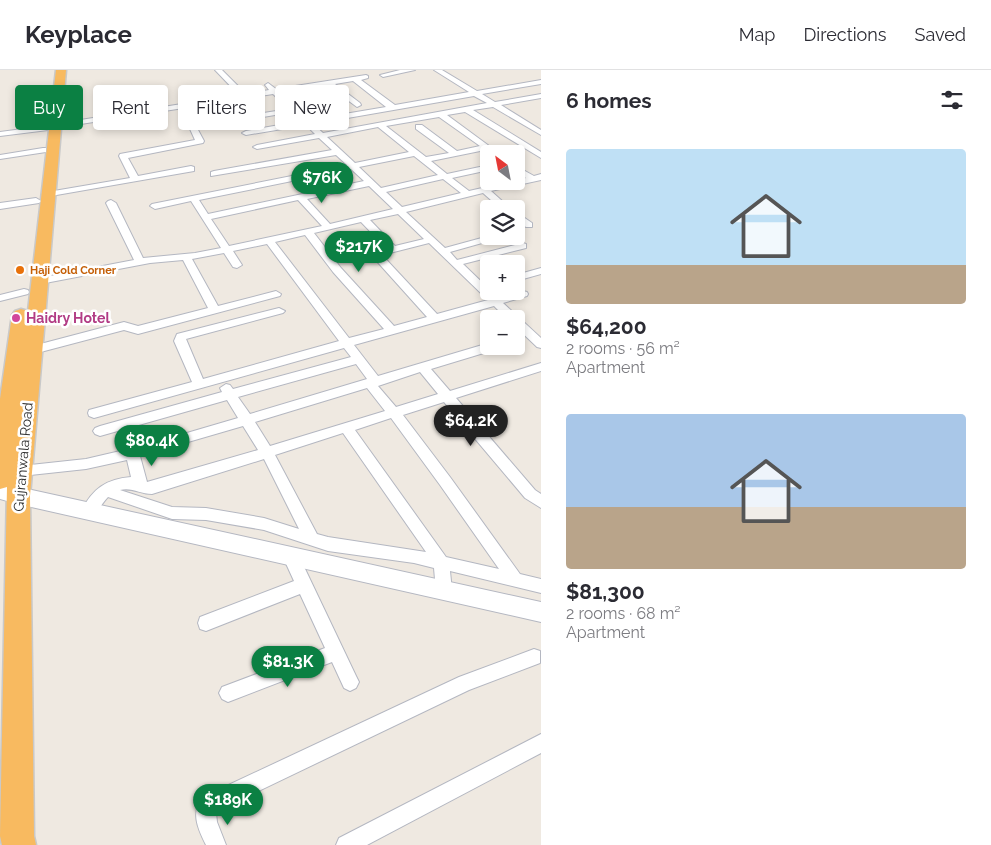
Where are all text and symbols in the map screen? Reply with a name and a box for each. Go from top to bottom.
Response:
text: Keyplace [25,20,132,49]
text: Map [739,24,775,45]
text: Directions [803,24,887,45]
text: Saved [915,24,966,45]
chip: Buy [15,85,83,130]
chip: Rent [93,85,168,130]
chip: Filters [178,85,265,130]
chip: New [275,85,349,130]
icon: filters [938,86,966,114]
text: 6 homes [566,88,652,113]
north arrow [480,145,525,190]
map controls [480,145,525,355]
pin: $76K [292,162,352,204]
text: $76K [302,168,342,187]
icon: home [721,181,811,271]
button: layers [480,200,525,245]
pin: $217K [324,230,394,273]
text: $217K [336,237,382,256]
button: + [480,255,525,300]
marker: Haji Cold Corner [14,264,26,276]
place label: Haji Cold Corner [30,264,117,277]
place label: Haidry Hotel [26,310,110,326]
button: − [480,310,525,355]
marker: Haidry Hotel [10,312,22,324]
text: $64,200 [566,314,647,339]
text: 2 rooms · 56 m² [566,339,680,358]
text: Apartment [566,358,645,377]
street label: Gujranwala Road [10,402,36,512]
pin: $64.2K [430,404,512,447]
text: $64.2K [445,411,497,430]
pin: $80.4K [111,424,193,467]
text: $80.4K [125,431,179,450]
icon: home [721,446,811,536]
text: $81,300 [566,579,645,604]
text: 2 rooms · 68 m² [566,604,681,623]
text: Apartment [566,623,645,642]
pin: $81.3K [247,646,329,688]
text: $81.3K [263,652,313,671]
pin: $189K [193,784,263,826]
text: $189K [204,790,252,809]

